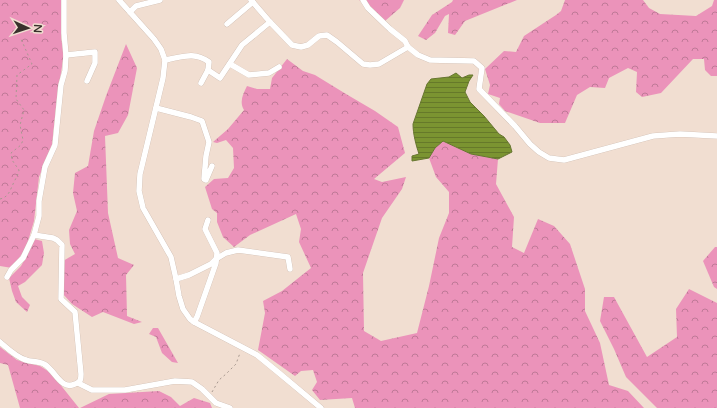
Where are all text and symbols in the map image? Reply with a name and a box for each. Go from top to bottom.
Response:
north arrow [8,8,48,48]
text: N [31,24,44,33]

